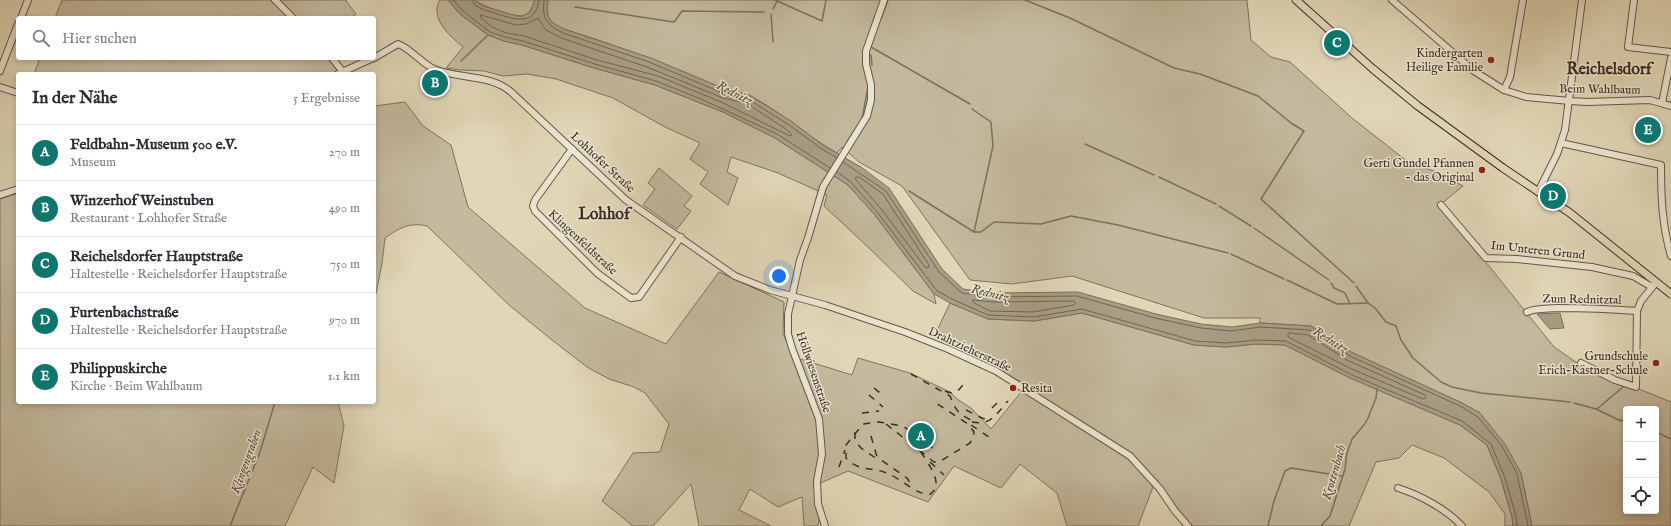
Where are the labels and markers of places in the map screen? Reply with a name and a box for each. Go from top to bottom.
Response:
pin: C [1324,28,1350,58]
place label: Kindergarten Heilige Familie [1406,46,1484,75]
marker: Kindergarten Heilige Familie [1486,55,1496,65]
pin: B [422,68,448,98]
pin: E [1635,115,1661,145]
place label: Gerti Gundel Pfannen - das Original [1363,156,1475,185]
marker: Gerti Gundel Pfannen - das Original [1477,165,1487,175]
pin: D [1540,181,1566,211]
place label: Grundschule Erich-Kästner-Schule [1538,349,1648,378]
marker: Grundschule Erich-Kästner-Schule [1651,358,1661,368]
place label: Resita [1021,381,1053,396]
marker: Resita [1008,383,1018,393]
pin: A [908,421,934,451]

